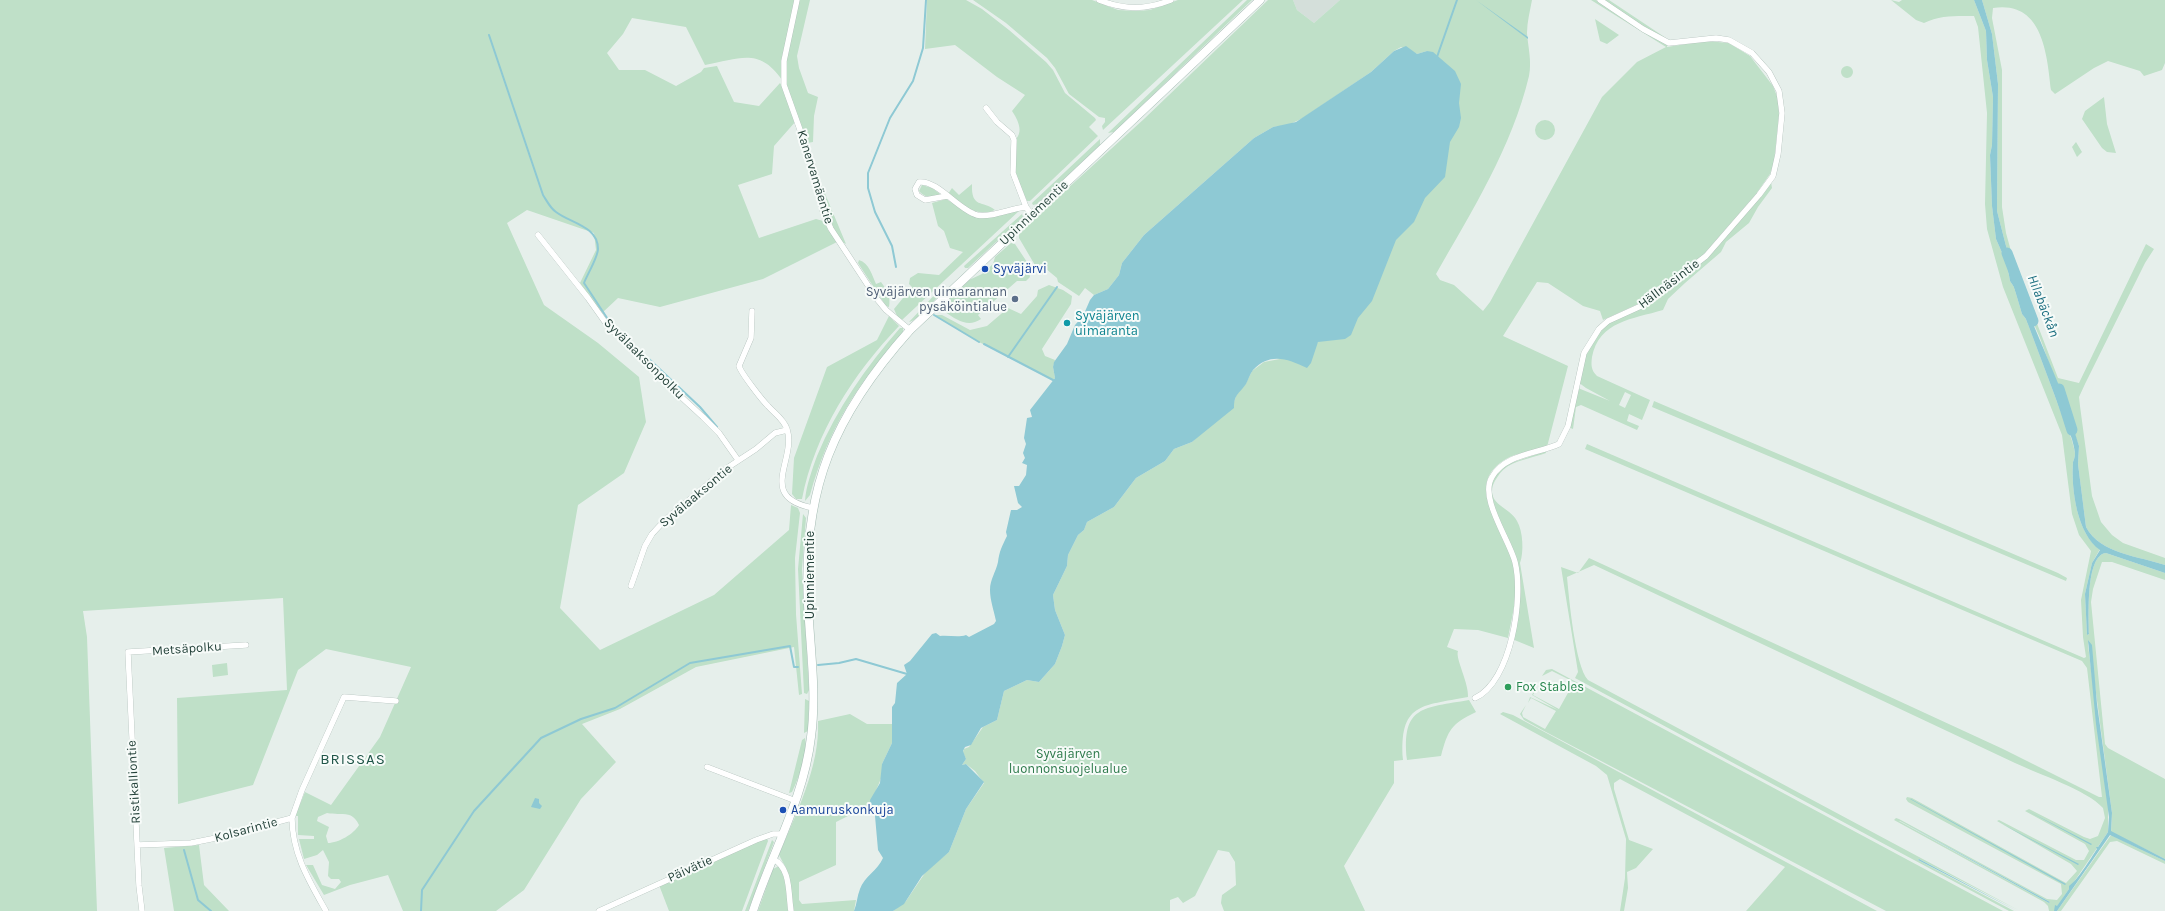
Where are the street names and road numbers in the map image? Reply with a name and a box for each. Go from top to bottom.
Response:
street label: Kanervamäentie [793,128,837,226]
street label: Upinniementie [996,177,1072,249]
street label: Hällnäsintie [1636,256,1702,312]
street label: Syvälaaksonpolku [600,315,688,403]
street label: Syvälaaksontie [656,461,736,531]
street label: Upinniementie [802,531,818,619]
street label: Metsäpolku [151,639,223,659]
street label: Ristikalliontie [124,740,144,824]
street label: Kolsarintie [213,814,279,846]
street label: Päivätie [665,852,715,886]

